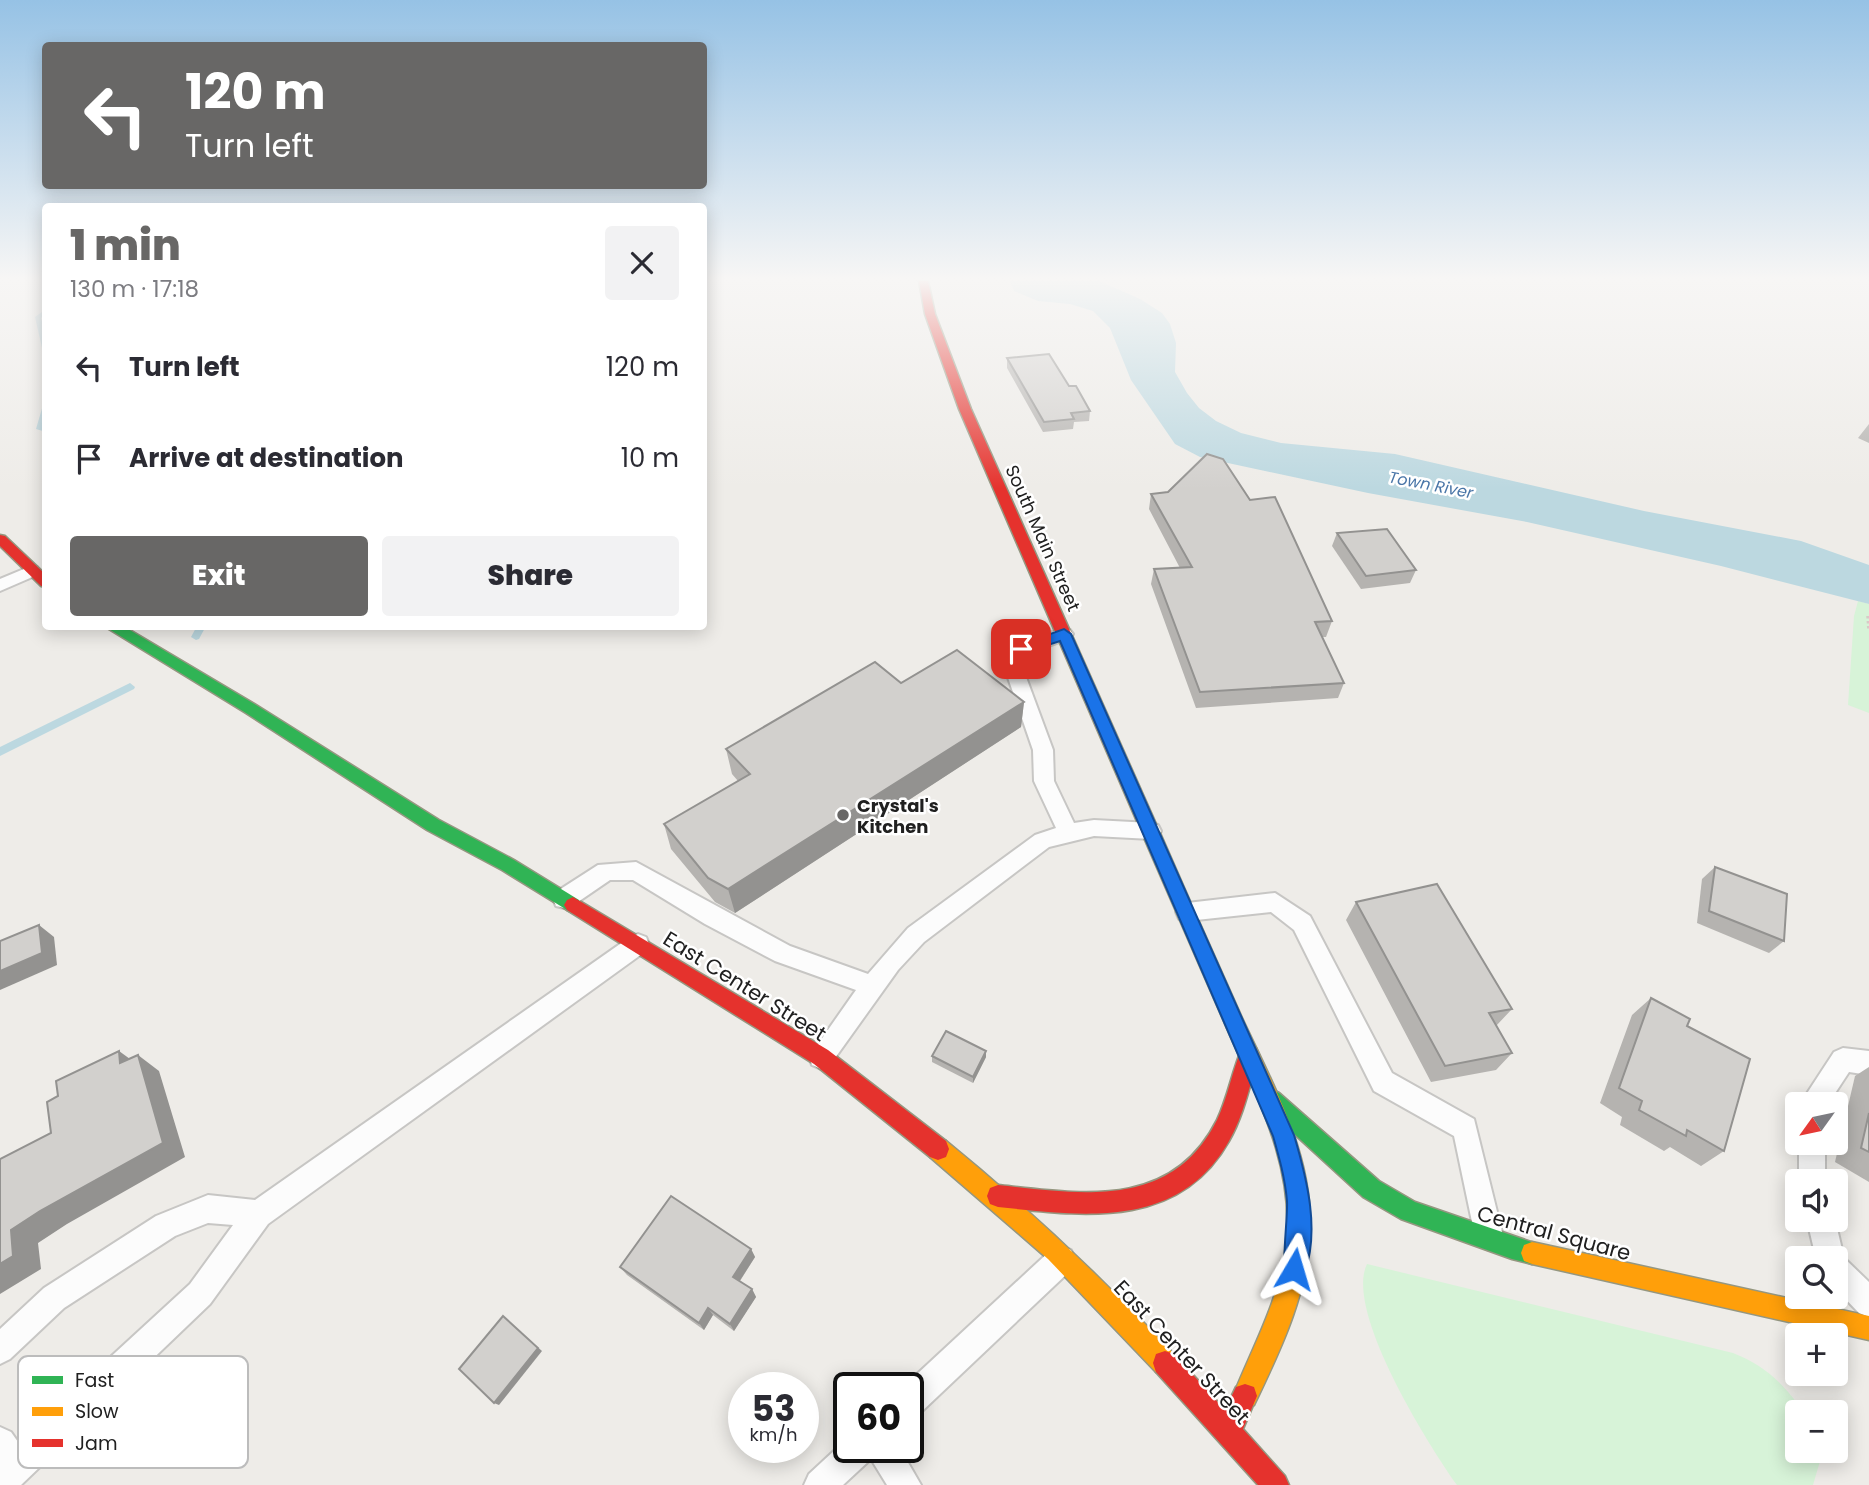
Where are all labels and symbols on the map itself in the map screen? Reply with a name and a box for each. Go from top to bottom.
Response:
street label: South Main Street [1000,461,1086,615]
water label: Town River [1387,466,1476,505]
pin [991,619,1051,679]
place label: Crystal's Kitchen [857,793,939,839]
marker: Crystal's Kitchen [835,807,851,823]
street label: East Center Street [658,924,832,1048]
north arrow [1785,1092,1848,1155]
street label: Central Square [1474,1199,1634,1267]
position arrow [1257,1232,1331,1306]
street label: East Center Street [1107,1274,1257,1430]
legend [18,1356,248,1468]
text: Fast [75,1367,114,1394]
speed limit sign: 60 [833,1372,924,1463]
text: Slow [75,1398,119,1425]
text: Jam [75,1430,117,1457]

